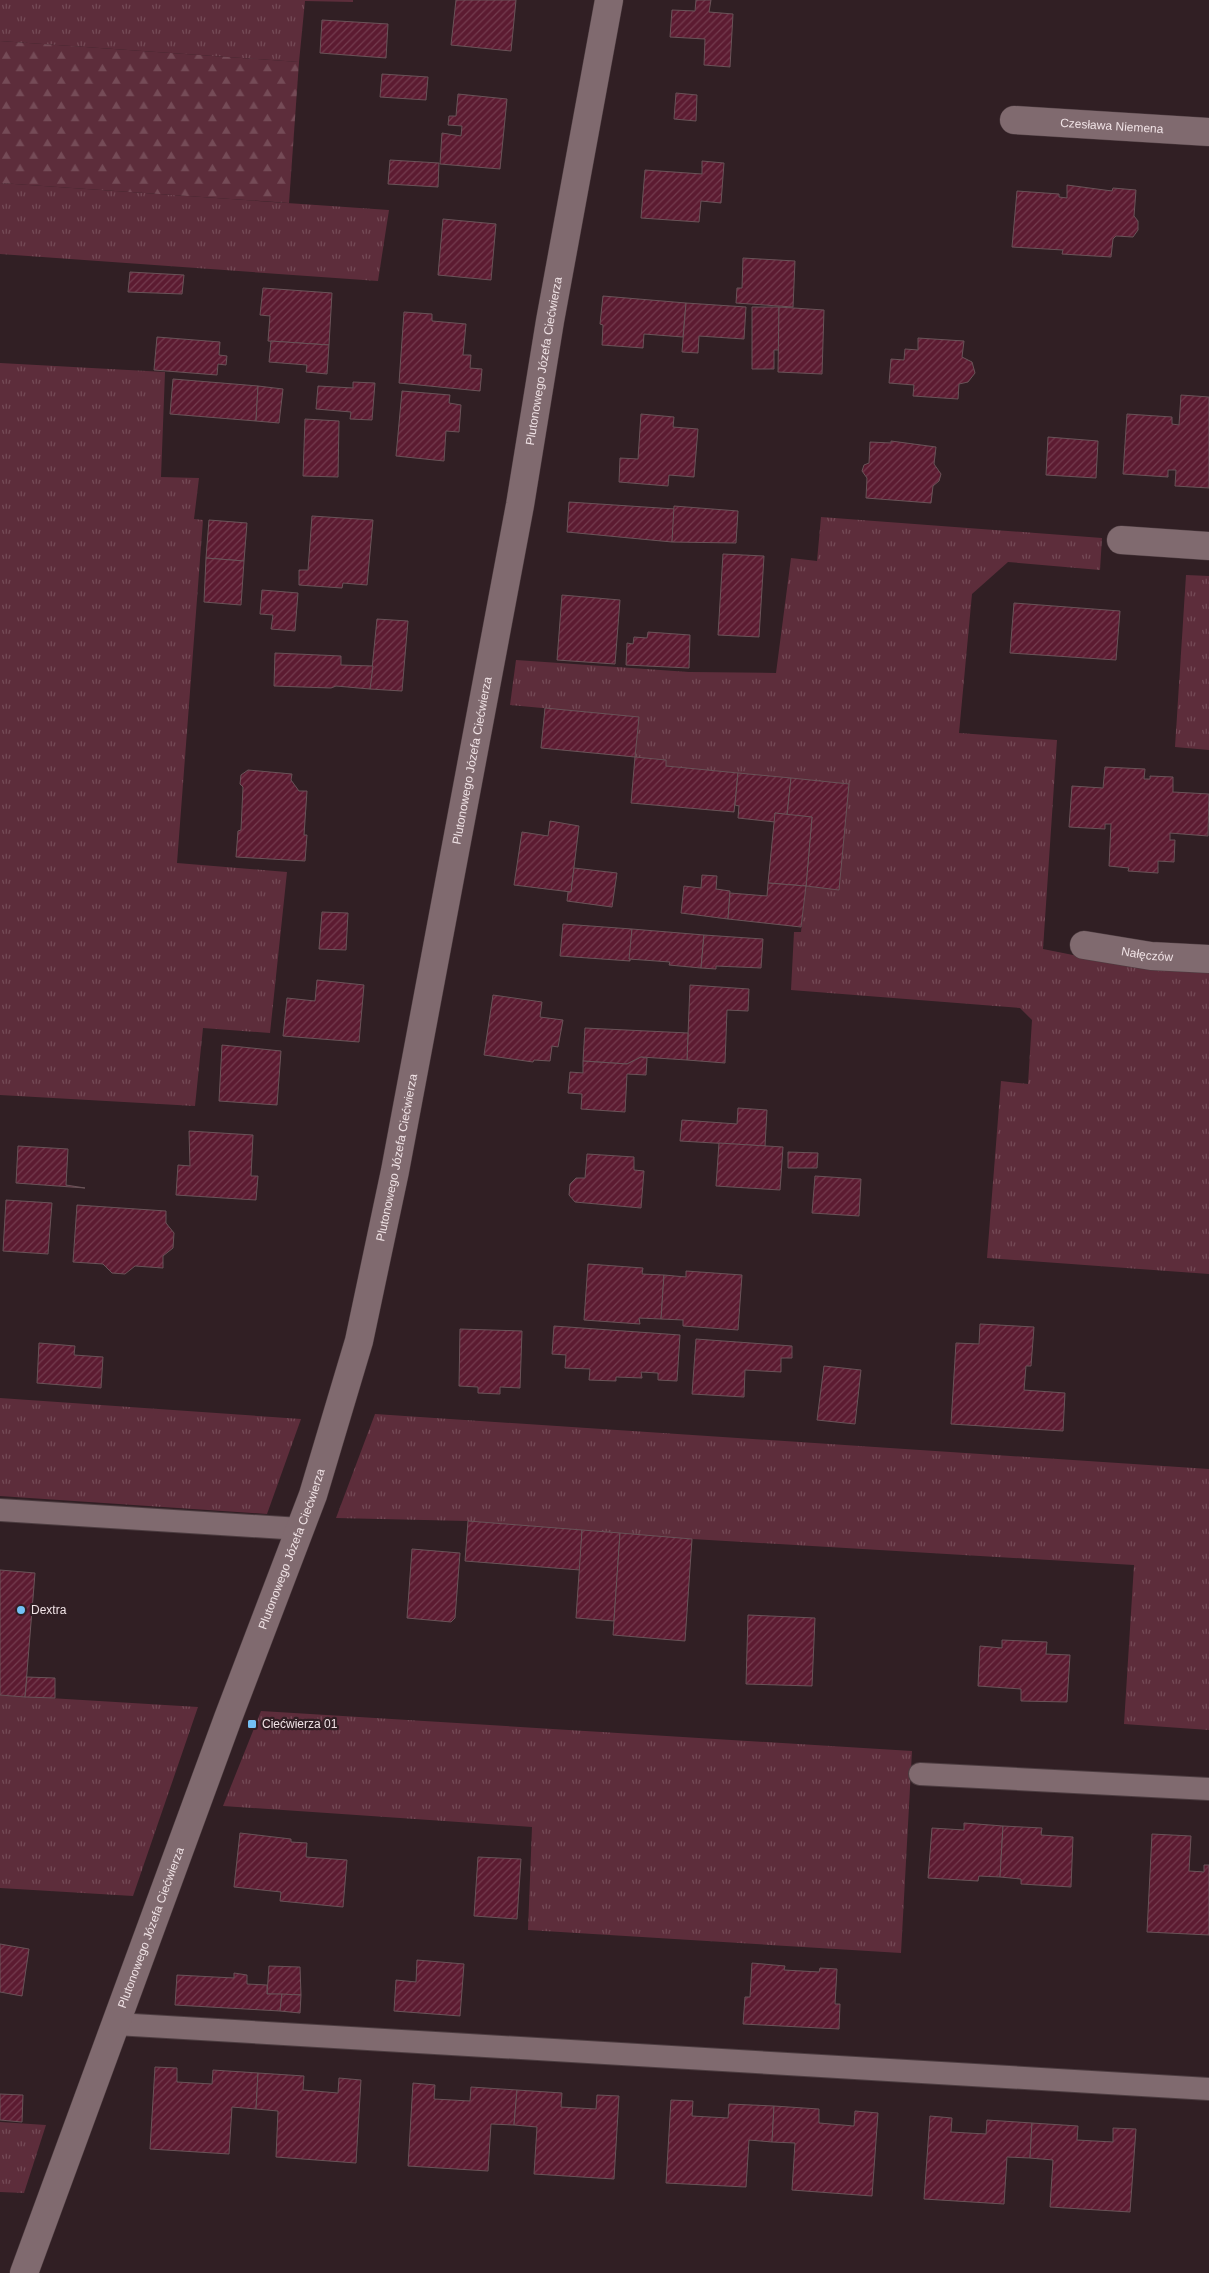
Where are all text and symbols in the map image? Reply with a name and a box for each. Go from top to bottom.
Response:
street label: Czesława Niemena [1060,116,1164,136]
street label: Plutonowego Józefa Ciećwierza [523,275,565,446]
street label: Plutonowego Józefa Ciećwierza [449,675,495,846]
street label: Nałęczów [1120,944,1174,964]
street label: Plutonowego Józefa Ciećwierza [373,1072,420,1243]
street label: Plutonowego Józefa Ciećwierza [255,1467,328,1631]
place label: Dextra [31,1603,67,1617]
marker: Dextra [15,1604,27,1616]
place label: Ciećwierza 01 [262,1717,338,1731]
marker: Ciećwierza 01 [246,1718,258,1730]
street label: Plutonowego Józefa Ciećwierza [115,1845,187,2010]

